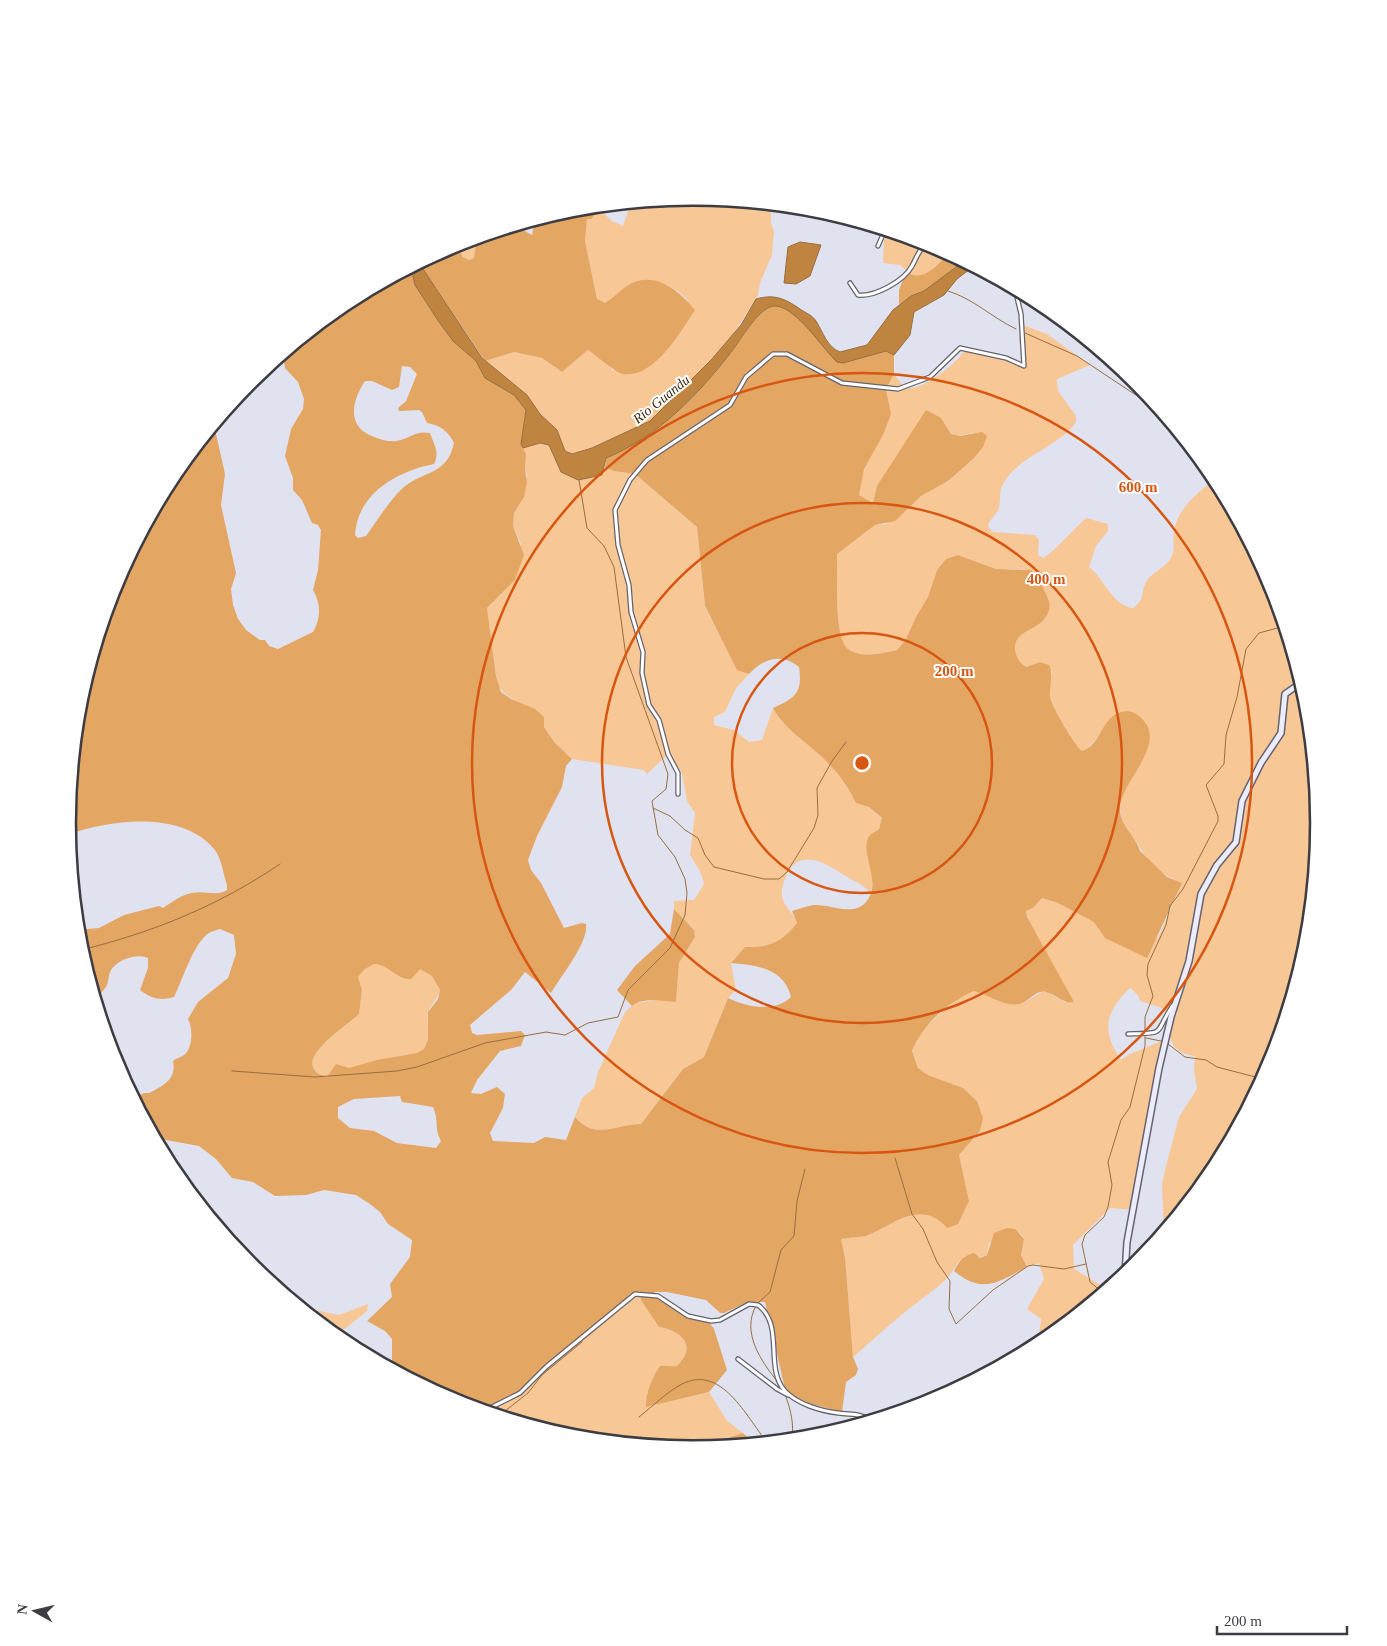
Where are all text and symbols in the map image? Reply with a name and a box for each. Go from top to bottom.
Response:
water label: Rio Guandu [629,372,692,427]
text: 600 m [1119,479,1158,495]
text: 400 m [1027,571,1066,587]
text: 200 m [935,663,974,679]
centre of rings [853,754,871,772]
north arrow [10,1586,60,1636]
text: N [14,1603,31,1615]
scale bar [1217,1604,1347,1636]
text: 200 m [1224,1613,1262,1629]

